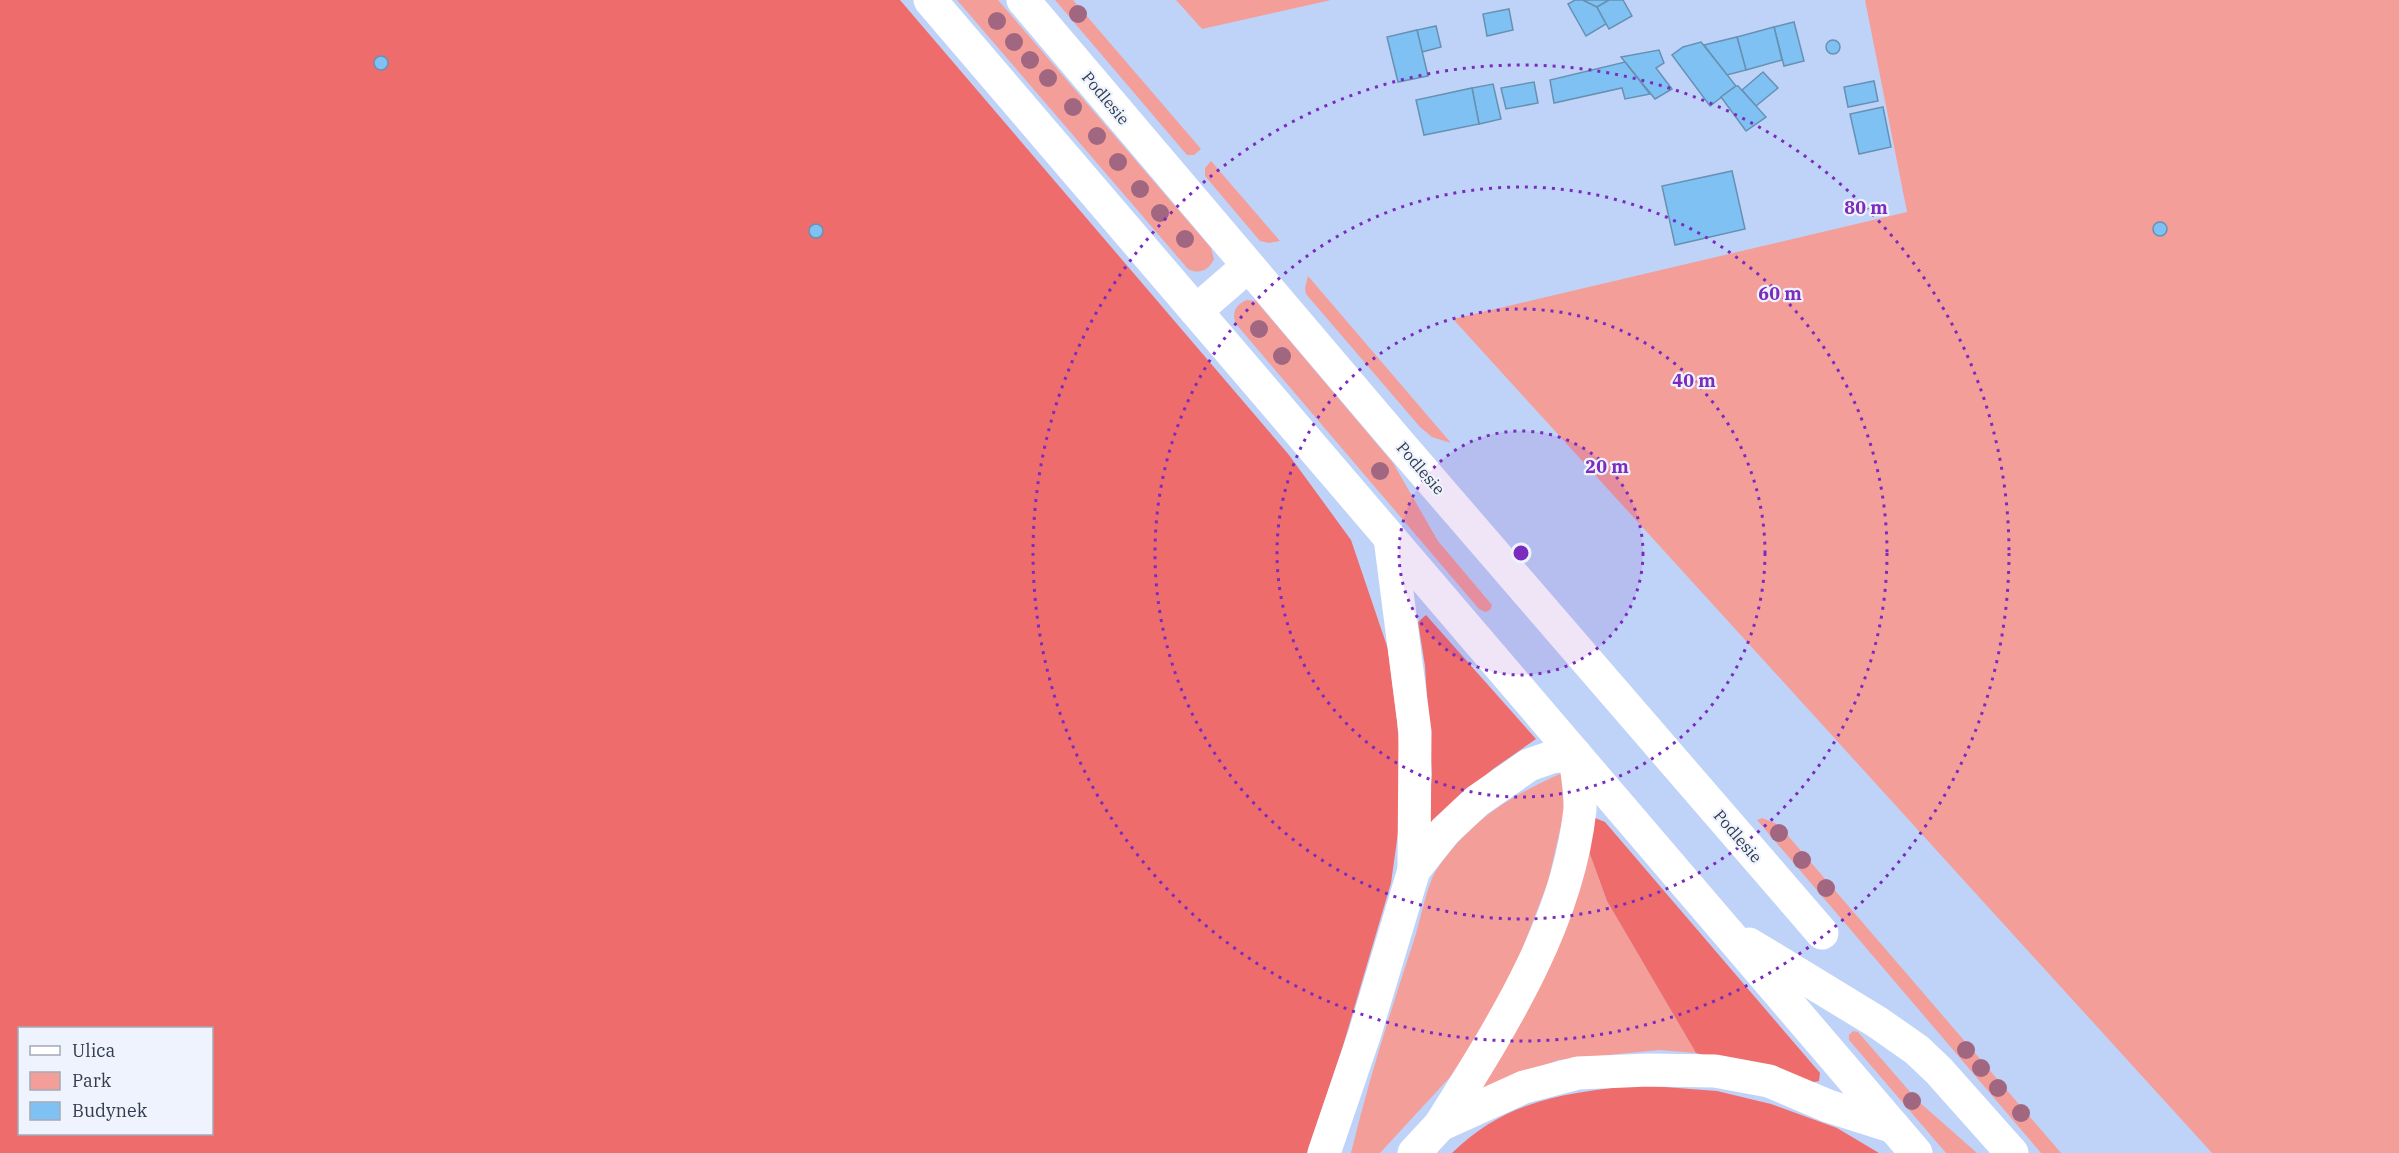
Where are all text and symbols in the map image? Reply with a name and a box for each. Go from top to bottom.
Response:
street label: Podlesie [1078,67,1134,129]
text: 80 m [1844,196,1888,219]
text: 60 m [1758,282,1802,305]
text: 40 m [1672,369,1716,392]
street label: Podlesie [1393,438,1449,498]
text: 20 m [1585,455,1629,478]
centre of rings [1511,543,1531,563]
street label: Podlesie [1710,806,1766,866]
legend [18,1027,213,1135]
text: Ulica [72,1039,116,1062]
text: Park [72,1069,112,1092]
text: Budynek [72,1099,148,1122]

